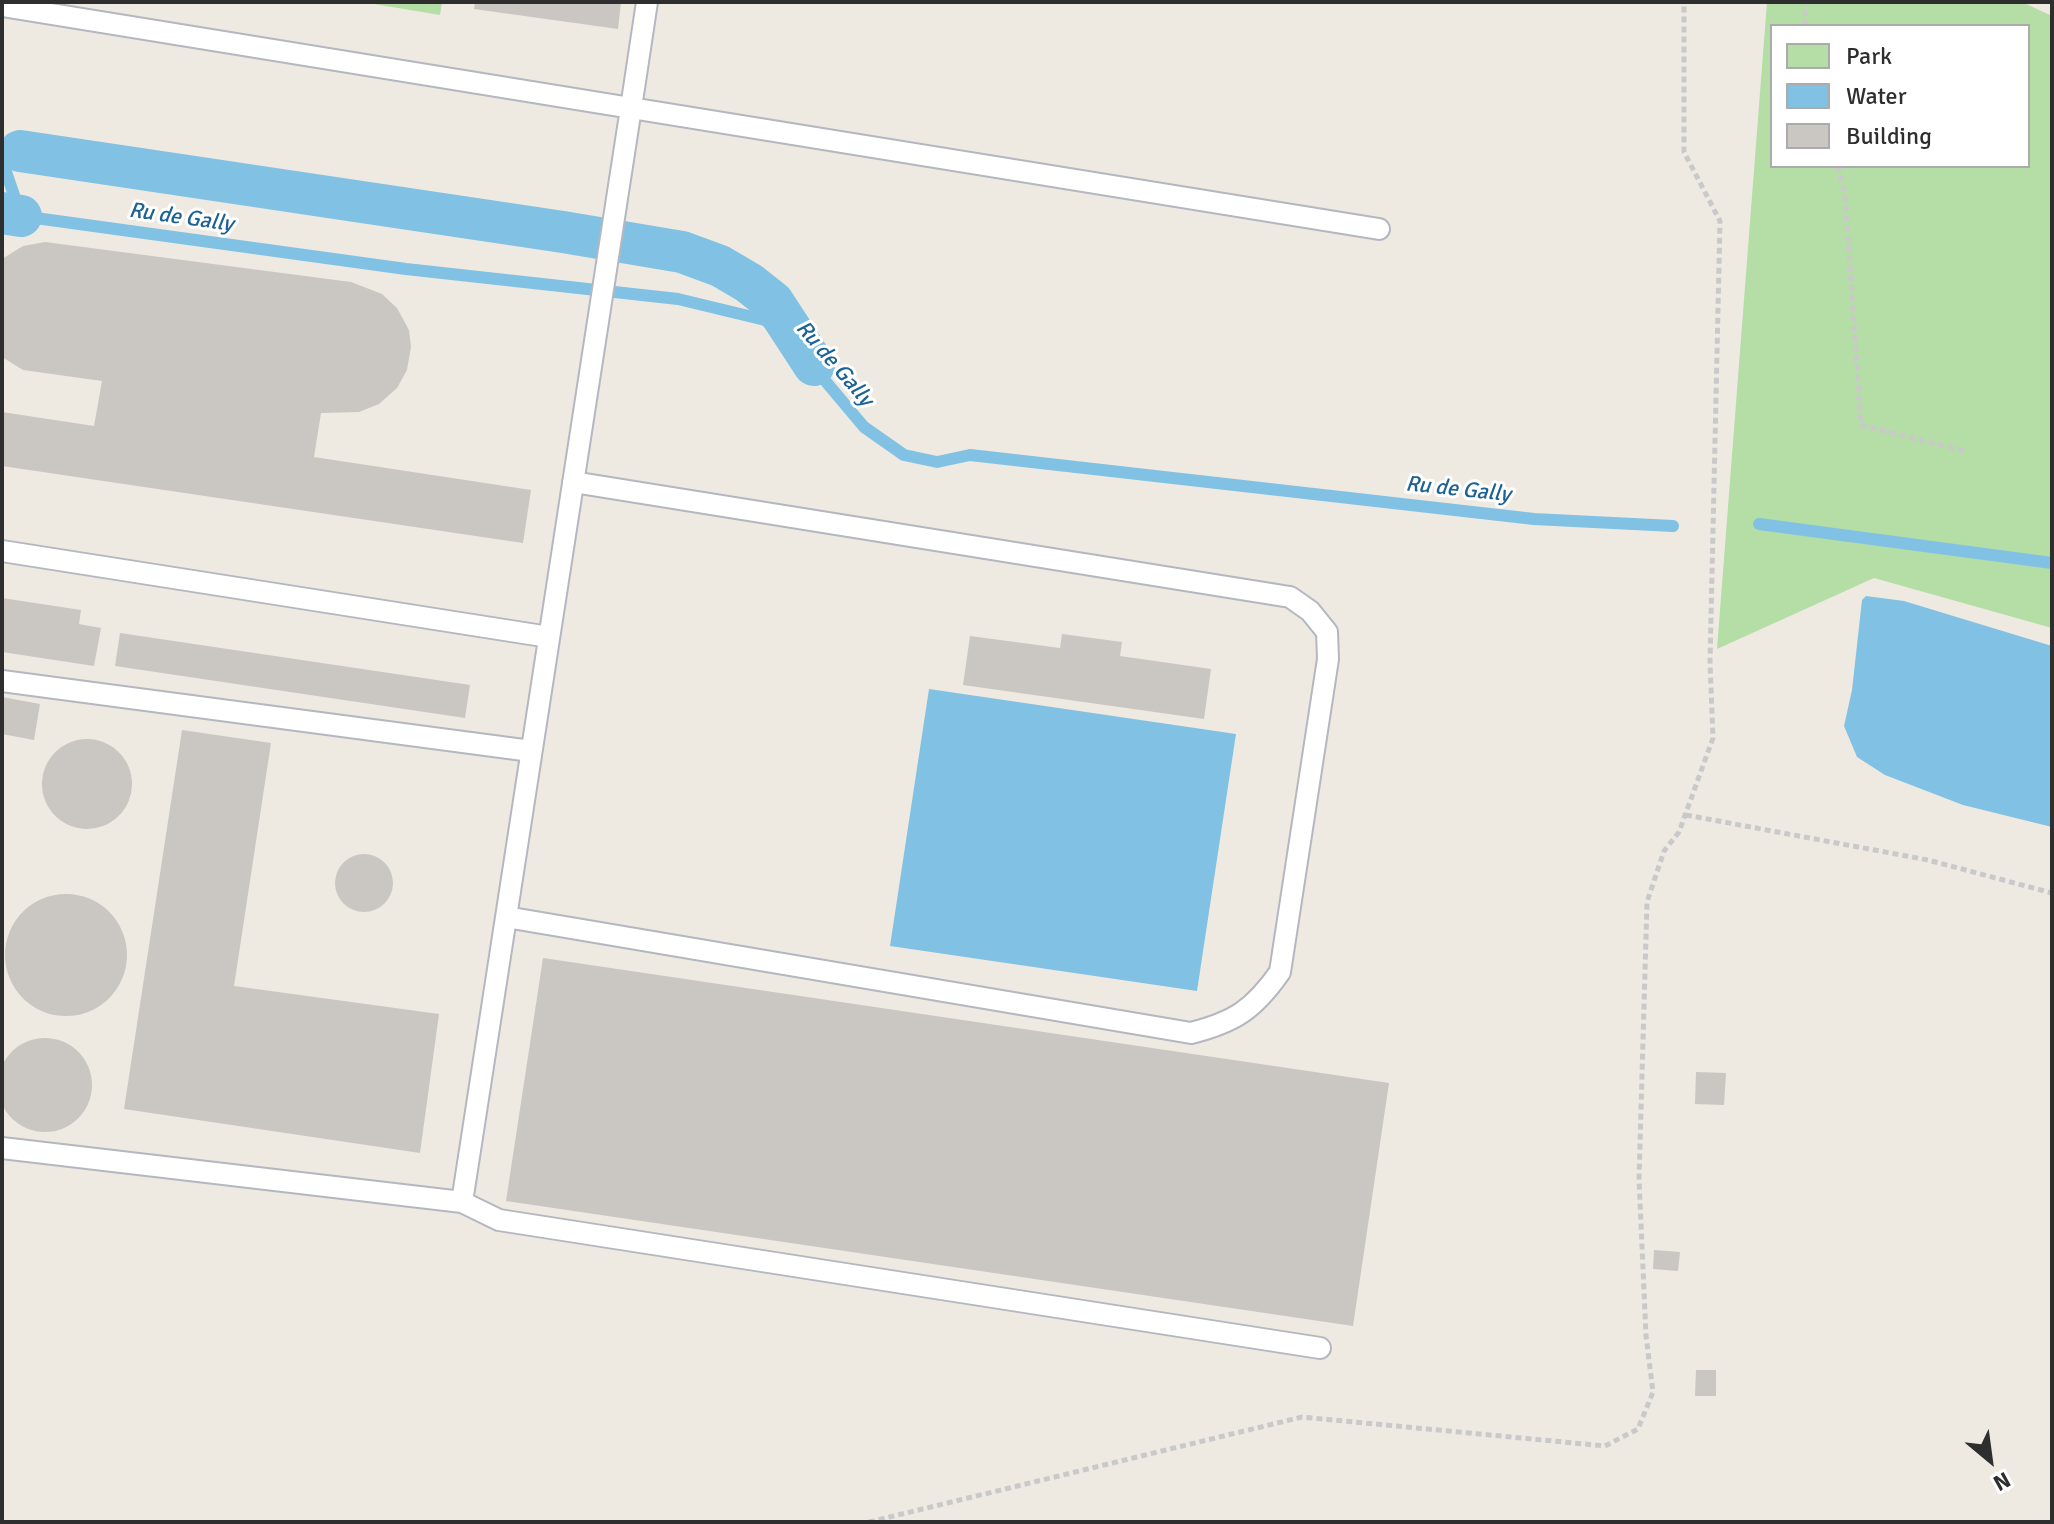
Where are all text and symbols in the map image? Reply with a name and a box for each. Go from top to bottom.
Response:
legend [1770,24,2030,168]
text: Park [1846,41,1892,71]
text: Water [1846,81,1906,111]
text: Building [1846,121,1932,151]
water label: Ru de Gally [127,198,235,238]
water label: Ru de Gally [790,316,878,412]
water label: Ru de Gally [1404,471,1512,509]
north arrow [1950,1420,2030,1500]
text: N [1989,1466,2015,1497]

